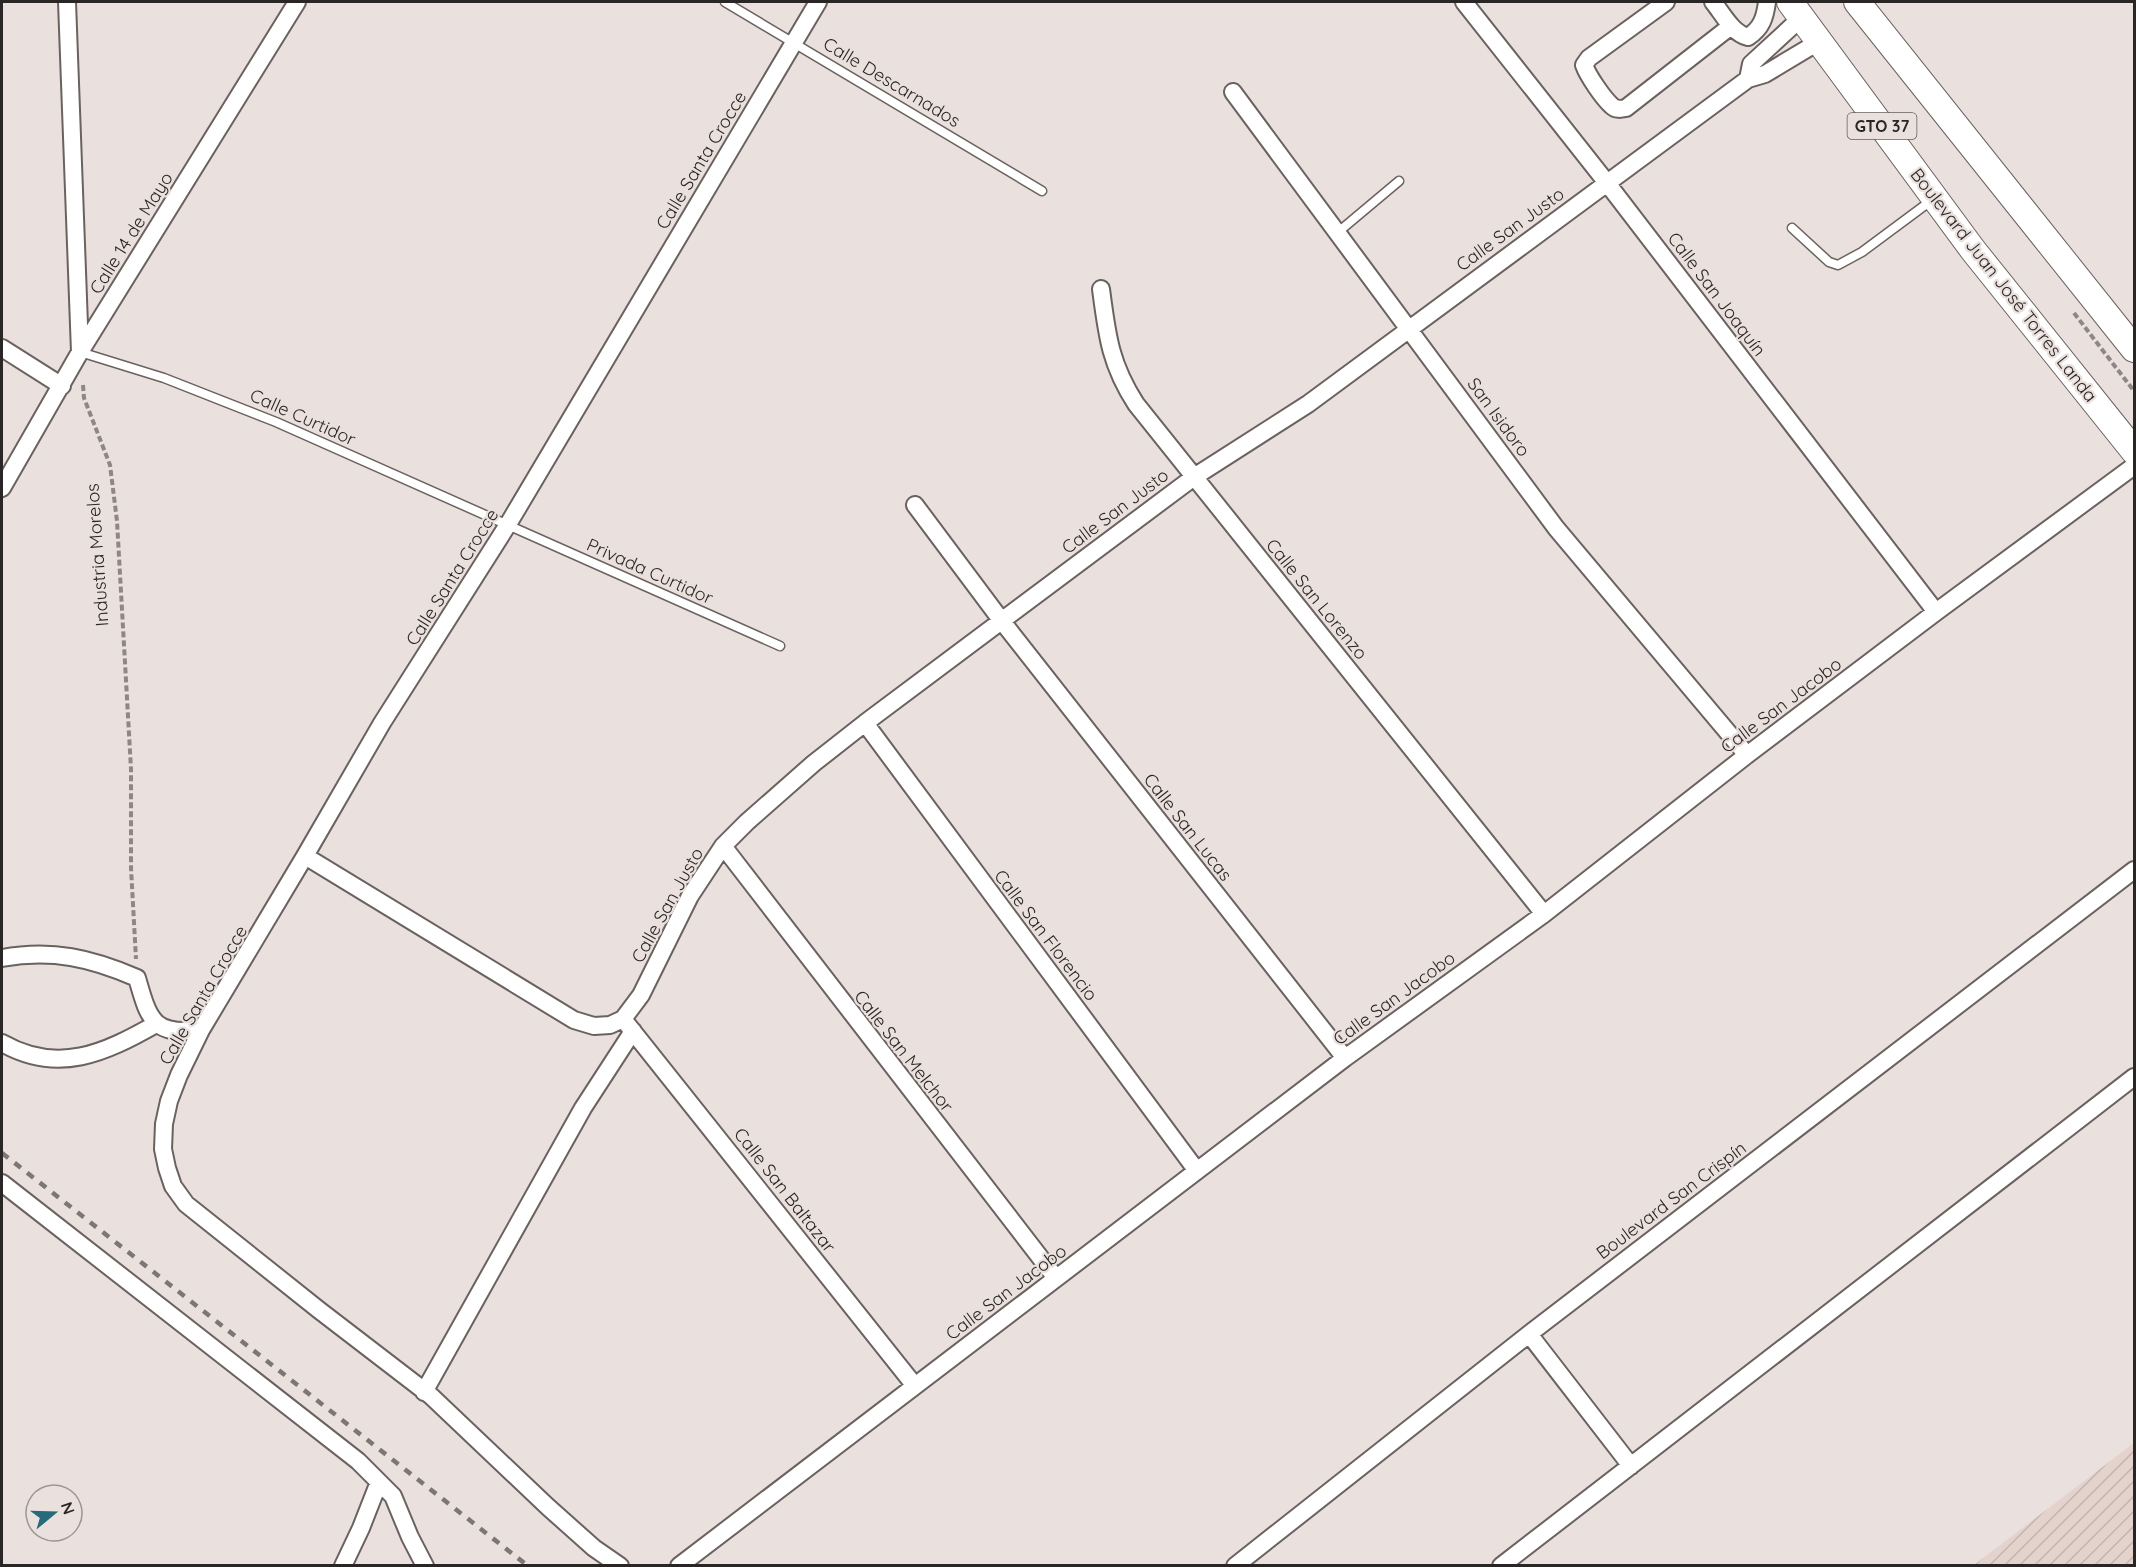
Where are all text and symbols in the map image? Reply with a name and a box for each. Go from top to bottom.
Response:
street label: Calle Descarnados [819,32,965,132]
street label: Calle Santa Crocce [651,87,751,233]
road number: GTO 37 [1848,113,1916,139]
street label: Boulevard Juan José Torres Landa [1906,164,2102,406]
street label: Calle 14 de Mayo [84,168,178,298]
street label: Calle San Justo [1451,182,1569,276]
street label: Calle San Joaquín [1663,227,1771,361]
street label: San Isidoro [1463,373,1535,461]
street label: Calle Curtidor [247,383,360,451]
street label: Calle San Justo [1057,463,1173,559]
street label: Industria Morelos [81,483,113,627]
street label: Calle Santa Crocce [401,504,503,650]
street label: Privada Curtidor [583,533,717,609]
street label: Calle San Lorenzo [1261,534,1373,664]
street label: Calle San Jacobo [1716,652,1846,758]
street label: Calle San Lucas [1139,768,1237,886]
street label: Calle San Justo [626,843,708,967]
street label: Calle San Florencio [989,865,1103,1005]
street label: Calle Santa Crocce [154,921,252,1069]
street label: Calle San Jacobo [1328,946,1460,1050]
street label: Calle San Melchor [849,985,959,1117]
street label: Calle San Baltazar [729,1123,841,1257]
street label: Boulevard San Crispín [1591,1136,1751,1264]
street label: Calle San Jacobo [941,1239,1071,1345]
north arrow [24,1483,84,1543]
text: N [57,1499,80,1517]

